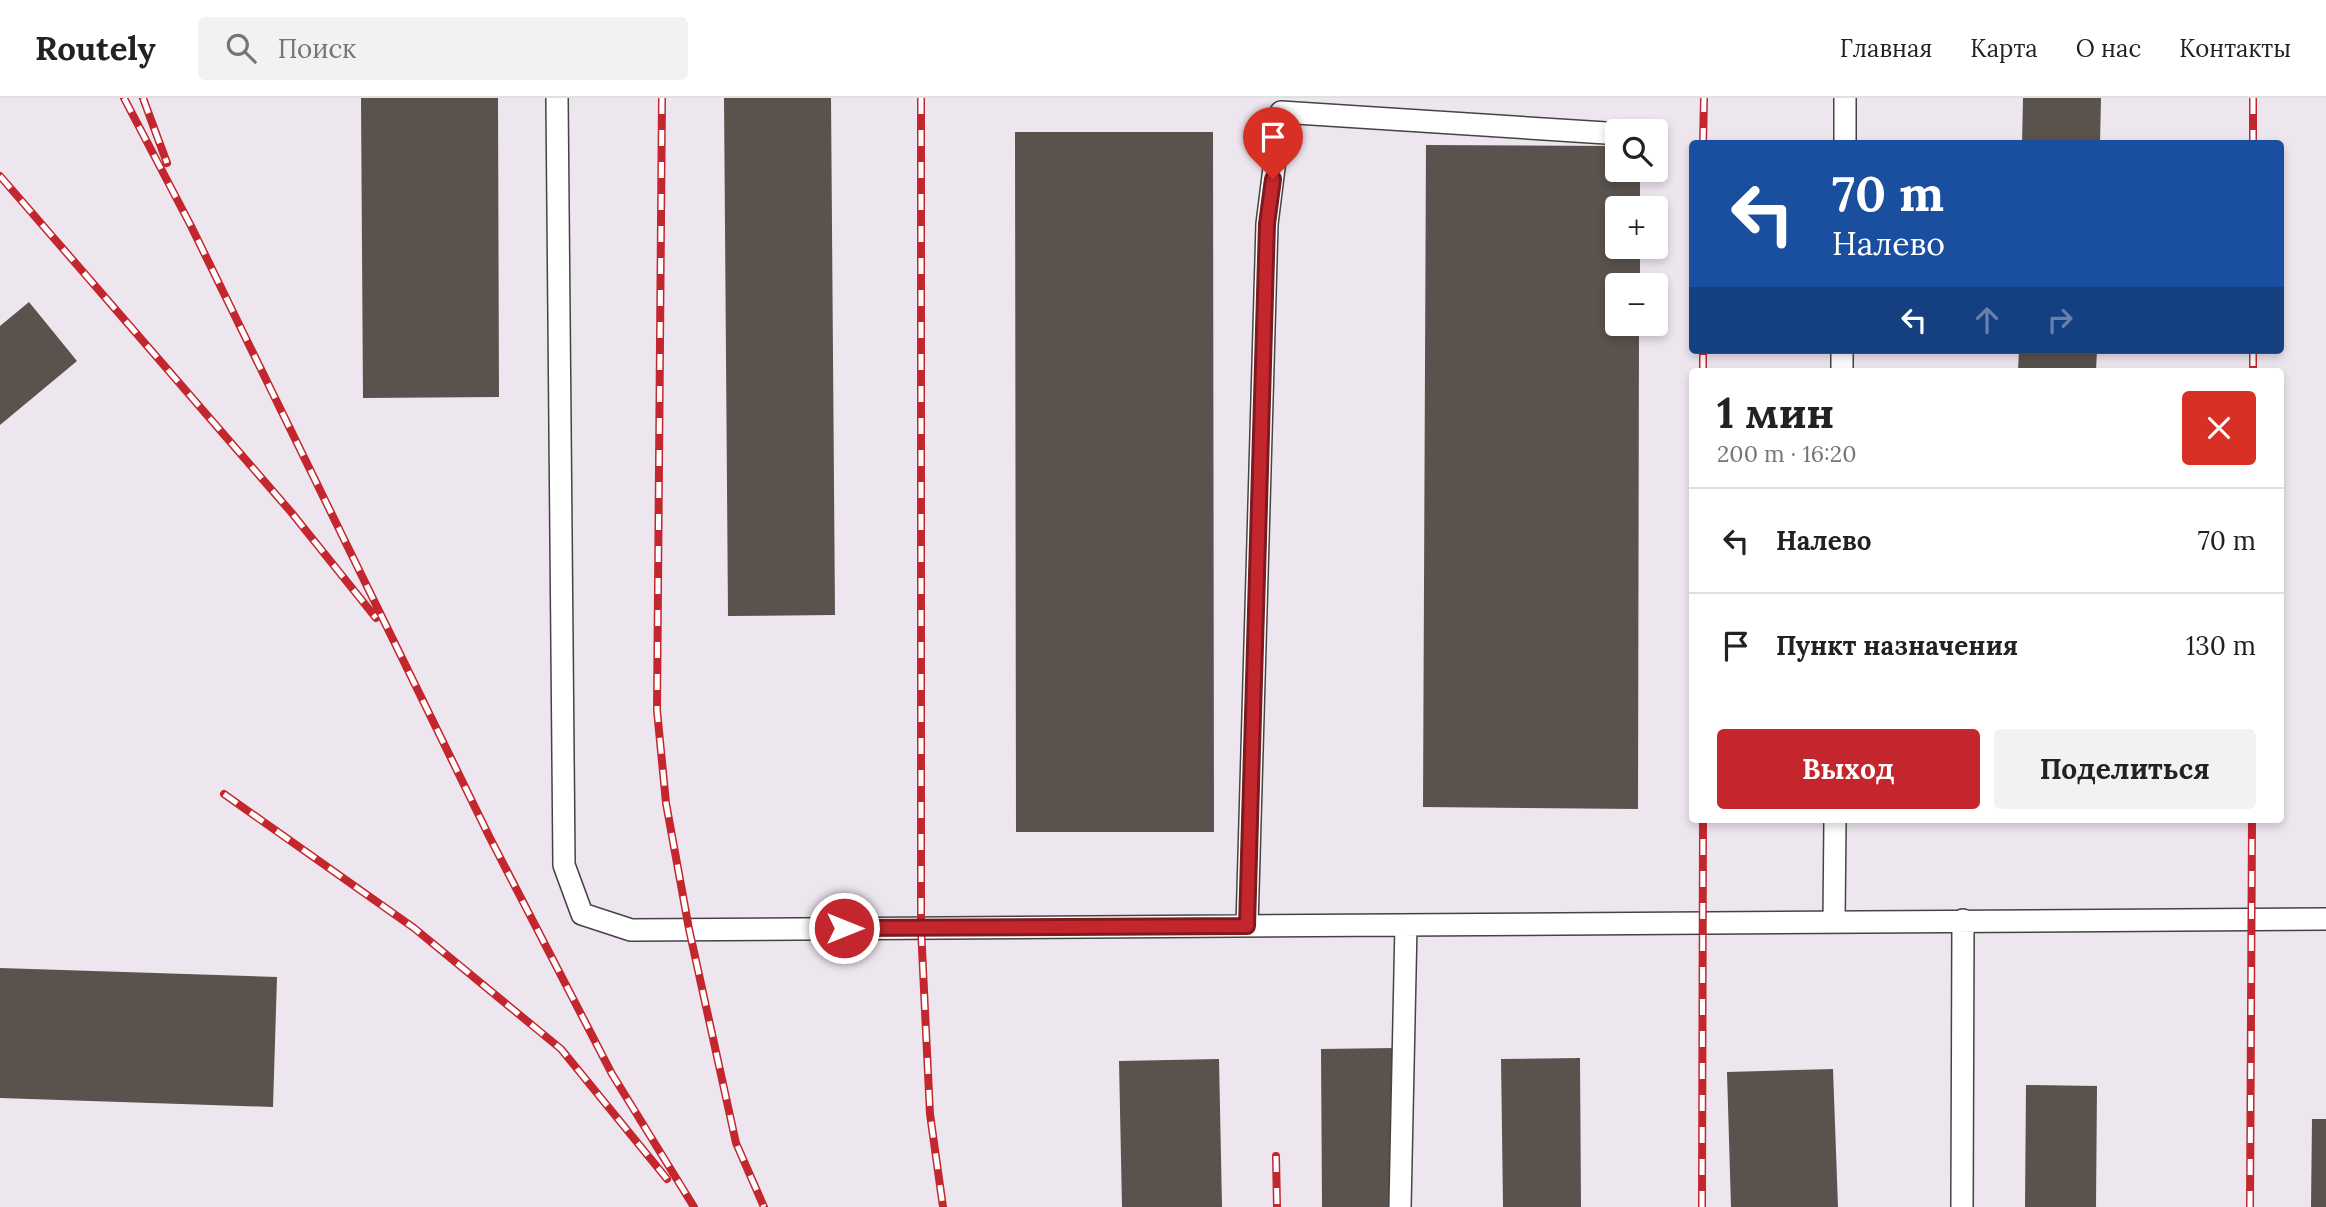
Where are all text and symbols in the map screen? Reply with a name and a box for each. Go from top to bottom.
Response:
search box [198,17,688,80]
text: Routely [35,27,156,69]
icon: search [222,29,260,67]
text: Поиск [278,32,356,65]
text: Главная [1840,33,1932,64]
text: Карта [1970,33,2038,64]
text: О нас [2076,33,2141,64]
text: Контакты [2179,33,2291,64]
pin [1243,107,1303,179]
icon: arrive [1254,118,1292,156]
map controls [1605,119,1668,336]
button: search [1605,119,1668,182]
text: 70 m [1832,162,1944,224]
icon: left [1717,168,1808,259]
button: + [1605,196,1668,259]
text: Налево [1832,223,1945,264]
button: − [1605,273,1668,336]
icon: left [1895,301,1933,339]
icon: ahead [1968,301,2006,339]
icon: right [2041,301,2079,339]
text: 1 мин [1717,386,1834,440]
button: close [2182,391,2256,465]
text: 200 m · 16:20 [1717,439,1856,468]
icon: left [1717,522,1755,560]
text: Налево [1776,524,1872,557]
text: 70 m [2198,524,2256,557]
icon: arrive [1717,627,1755,665]
text: Пункт назначения [1776,629,2018,662]
text: 130 m [2186,629,2256,662]
button: Выход [1717,729,1980,809]
button: Поделиться [1994,729,2256,809]
position arrow [807,891,881,965]

